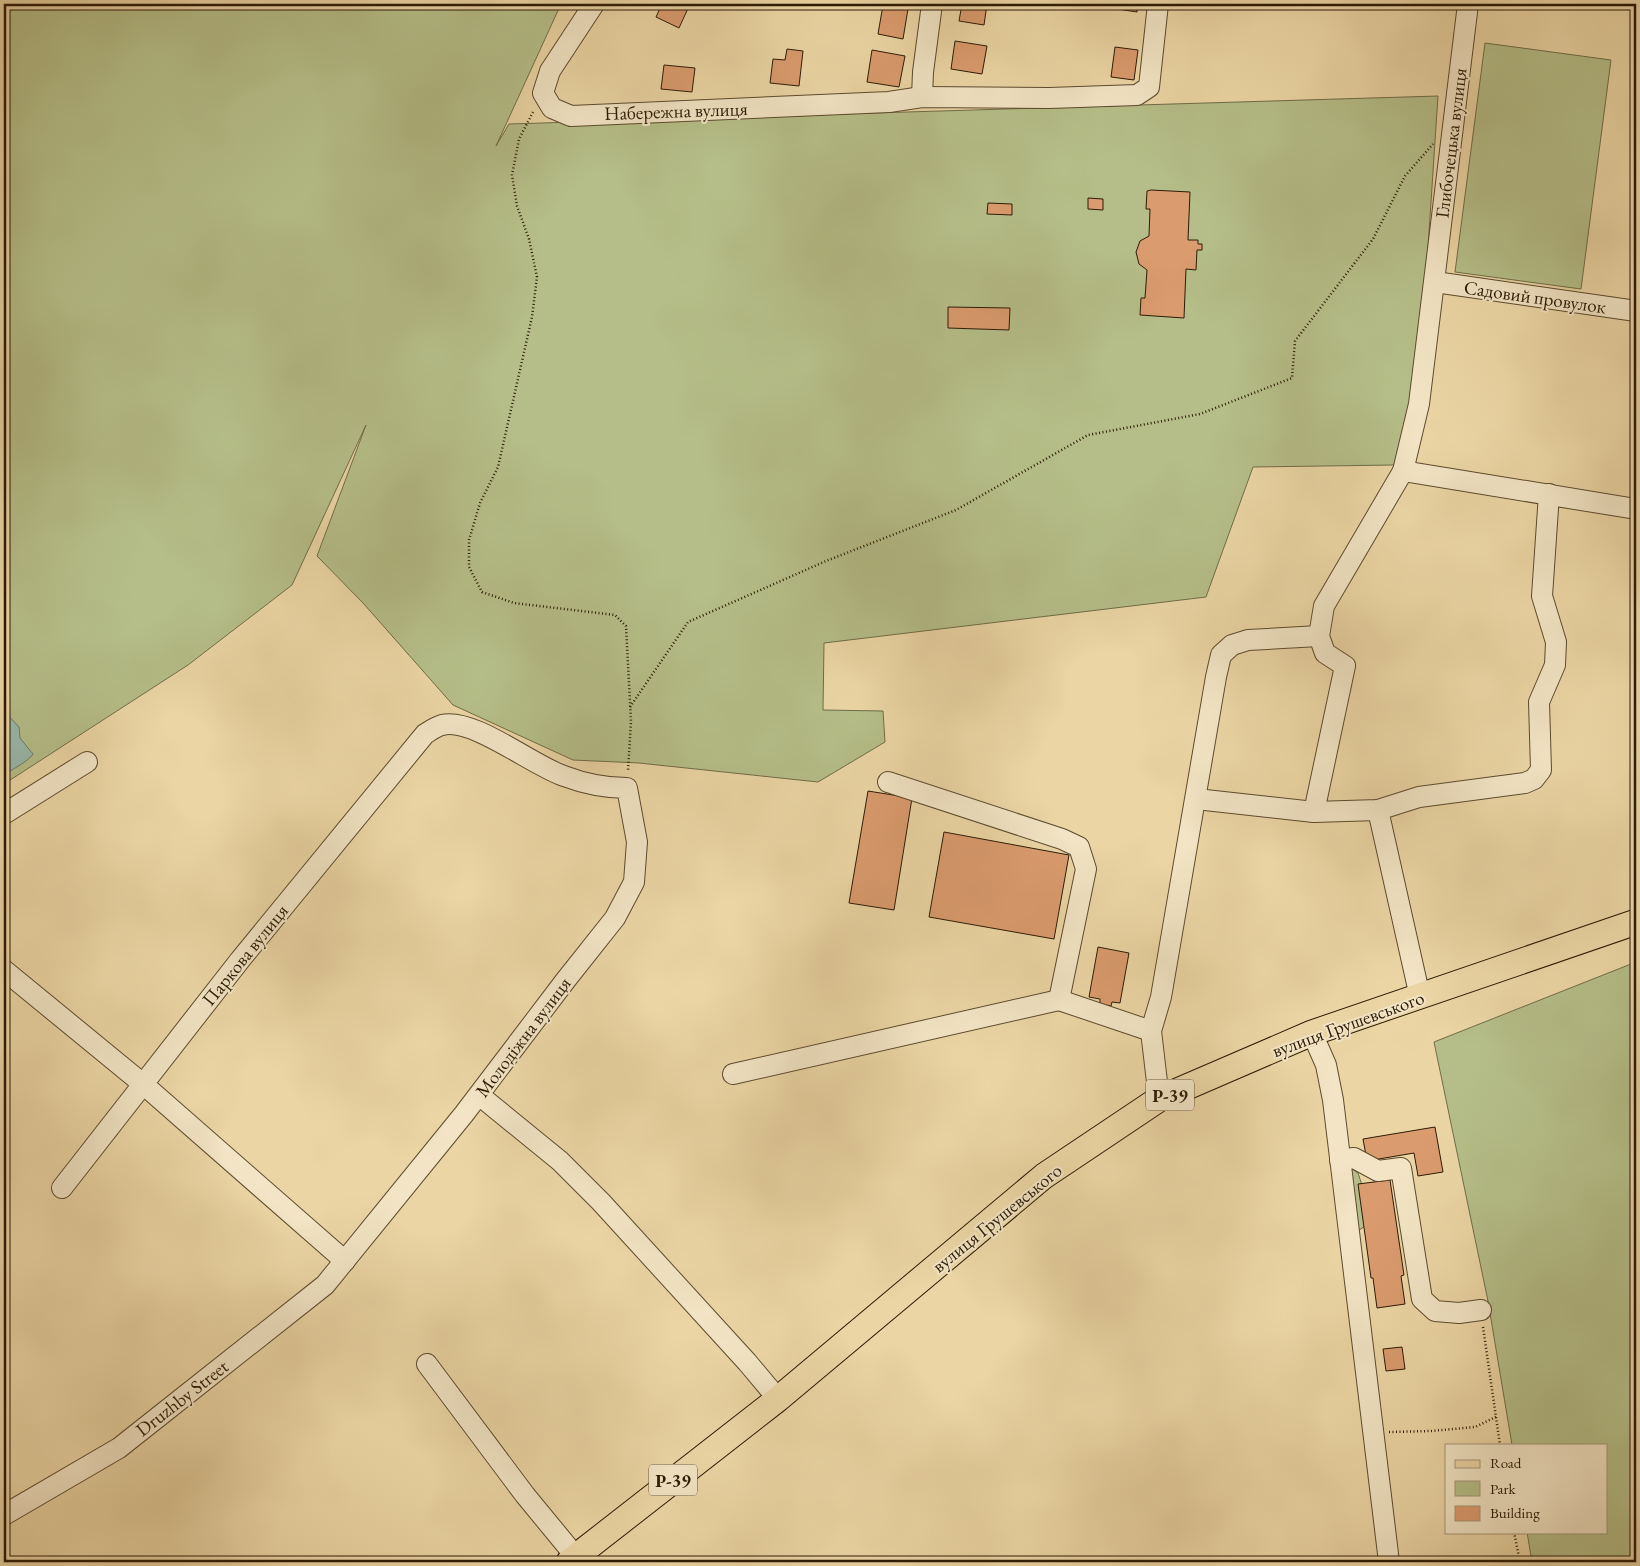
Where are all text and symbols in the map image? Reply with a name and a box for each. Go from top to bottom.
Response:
street label: Глибочецька вулиця [1429,66,1473,219]
street label: Набережна вулиця [604,96,749,126]
street label: Садовий провулок [1462,275,1608,319]
street label: Паркова вулиця [196,899,294,1011]
street label: Молодіжна вулиця [469,971,577,1102]
street label: вулиця Грушевського [1268,985,1428,1063]
road number: Р-39 [1146,1080,1194,1110]
street label: вулиця Грушевського [927,1158,1067,1278]
street label: Druzhby Street [131,1354,233,1442]
legend [1445,1444,1608,1534]
text: Road [1490,1453,1522,1472]
road number: Р-39 [649,1464,697,1496]
text: Park [1490,1479,1517,1498]
text: Building [1490,1503,1540,1522]

